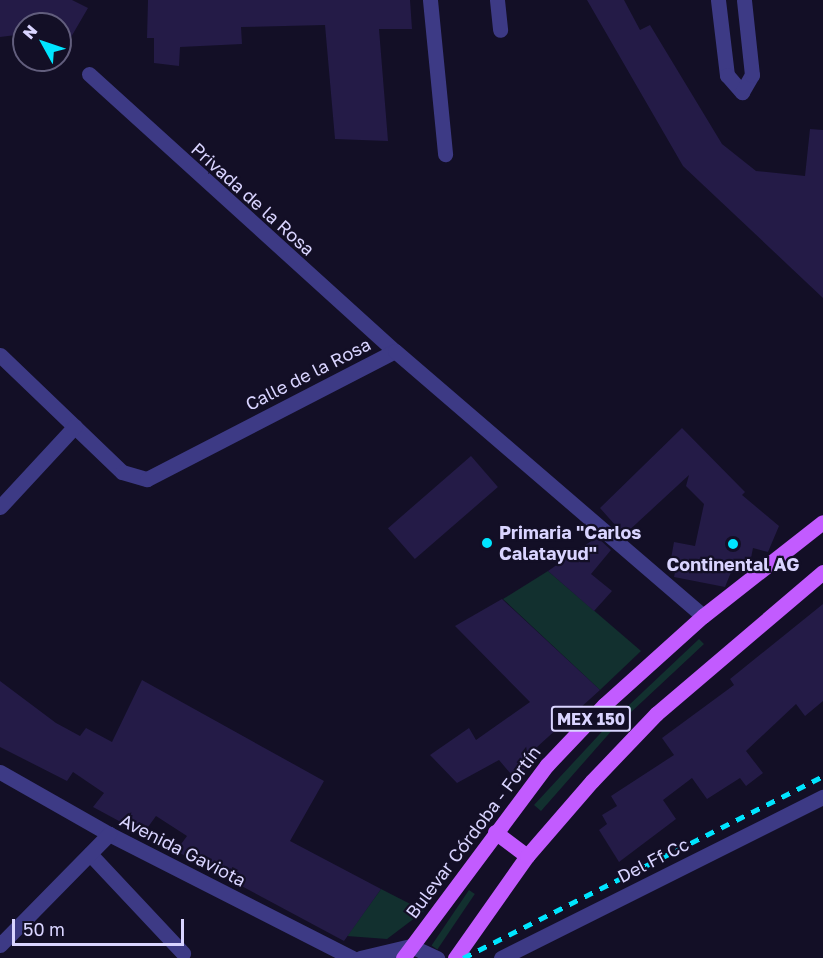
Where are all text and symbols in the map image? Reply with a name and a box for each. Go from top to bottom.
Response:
north arrow [12,12,72,72]
text: N [18,21,41,43]
street label: Privada de la Rosa [187,138,319,260]
street label: Calle de la Rosa [242,333,374,415]
place label: Primaria "Carlos Calatayud" [499,522,641,564]
marker: Primaria "Carlos Calatayud" [480,536,494,550]
marker: Continental AG [726,537,740,551]
place label: Continental AG [667,553,799,575]
road number: MEX 150 [550,706,632,732]
street label: Bulevar Córdoba - Fortín [401,741,545,923]
street label: Avenida Gaviota [116,809,250,891]
street label: Del Ff Cc [614,833,692,887]
scale bar [15,907,188,945]
text: 50 m [23,918,65,940]

